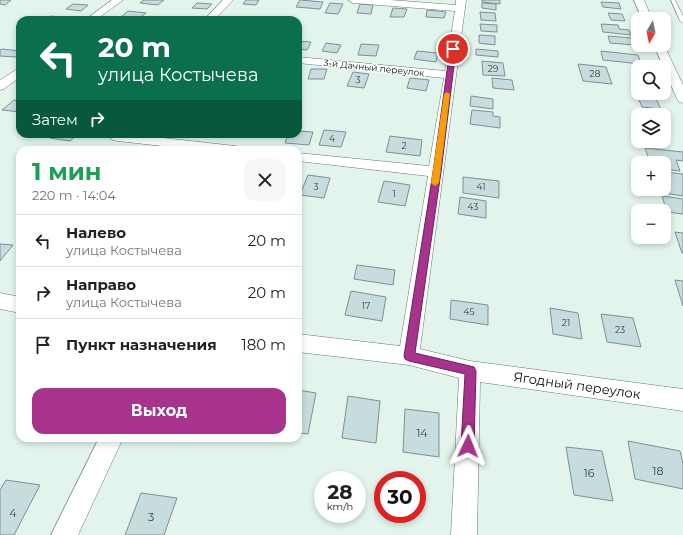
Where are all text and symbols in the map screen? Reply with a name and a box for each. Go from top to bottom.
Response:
north arrow [631,12,671,52]
map controls [631,12,671,244]
text: 20 m [98,30,171,64]
icon: left [32,32,84,84]
pin [436,32,470,66]
icon: arrive [442,38,464,60]
street label: 3-й Дачный переулок [323,57,425,79]
button: search [631,60,671,100]
house number: 29 [488,63,499,74]
text: улица Костычева [98,64,258,86]
house number: 28 [590,68,601,79]
house number: 3 [355,75,361,85]
icon: right [86,108,108,130]
button: layers [631,108,671,148]
text: Затем [32,110,78,129]
house number: 4 [329,133,335,144]
house number: 2 [401,140,407,151]
button: + [631,156,671,196]
text: 1 мин [32,157,101,186]
button: close [244,159,286,201]
house number: 3 [313,181,319,192]
house number: 41 [477,181,485,192]
text: 220 m · 14:04 [32,187,116,203]
house number: 1 [392,188,396,199]
house number: 43 [468,201,478,212]
button: − [631,204,671,244]
text: Налево [66,223,126,242]
icon: left [32,230,54,252]
text: 20 m [248,231,286,250]
text: улица Костычева [66,242,182,258]
text: Направо [66,275,136,294]
icon: right [32,282,54,304]
text: 20 m [248,283,286,302]
text: улица Костычева [66,294,182,310]
house number: 17 [362,300,370,311]
house number: 45 [463,306,475,317]
house number: 21 [562,317,570,328]
house number: 23 [615,324,625,335]
icon: arrive [32,334,54,356]
text: Пункт назначения [66,335,217,354]
text: 180 m [241,335,286,354]
street label: Ягодный переулок [513,368,642,402]
button: Выход [32,388,286,434]
position arrow [447,425,489,467]
house number: 14 [416,426,428,440]
house number: 18 [653,464,664,478]
house number: 16 [584,466,595,480]
speed limit sign: 30 [374,471,426,523]
text: 28 [328,480,353,504]
text: km/h [327,500,353,513]
house number: 4 [9,506,17,520]
house number: 3 [148,510,154,524]

